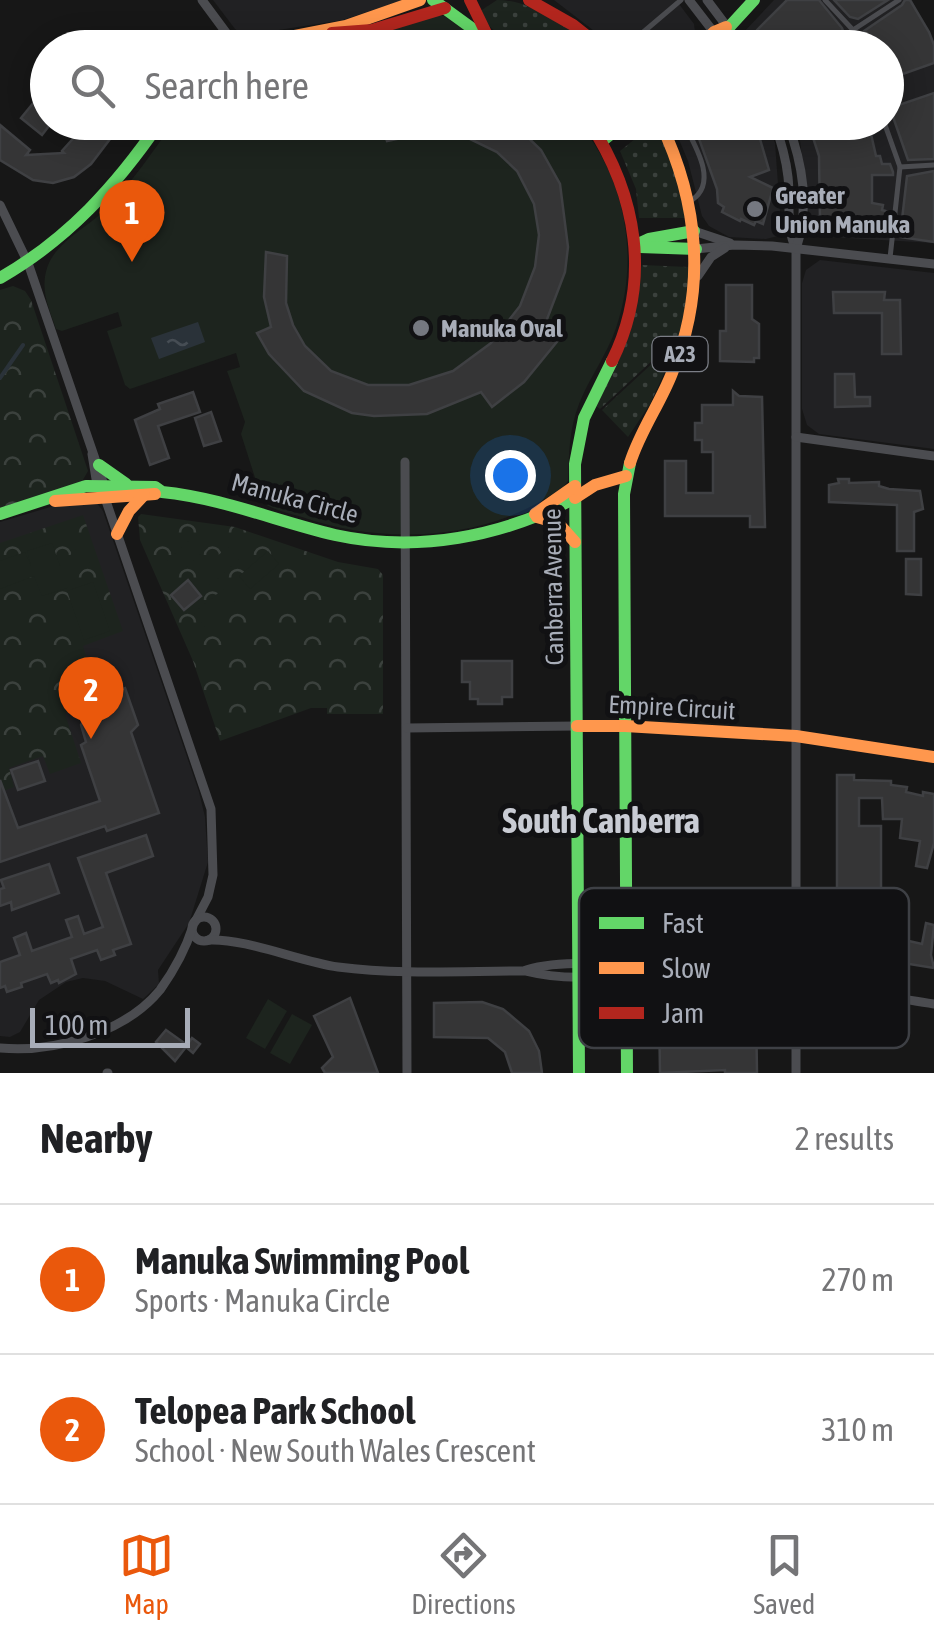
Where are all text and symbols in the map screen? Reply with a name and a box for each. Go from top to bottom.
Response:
search box [30,30,904,140]
icon: search [65,58,120,113]
text: Search here [145,64,309,107]
pin: 1 [100,180,164,262]
place label: Greater Union Manuka [775,181,910,238]
marker: Greater Union Manuka [744,198,766,220]
place label: Manuka Oval [441,314,563,342]
marker: Manuka Oval [410,317,432,339]
road number: A23 [652,337,708,371]
your location [485,450,536,501]
street label: Manuka Circle [229,468,361,528]
street label: Canberra Avenue [538,508,568,666]
pin: 2 [58,656,124,739]
street label: Empire Circuit [608,690,736,724]
district label: South Canberra [502,800,700,840]
legend [579,888,909,1048]
text: Fast [662,907,704,939]
text: Slow [662,952,711,984]
text: Jam [662,997,704,1029]
scale bar [30,1003,190,1048]
text: 100 m [45,1009,108,1041]
text: Nearby [40,1114,153,1162]
text: 2 results [795,1120,894,1157]
text: Manuka Swimming Pool [135,1239,469,1282]
text: 1 [65,1261,80,1298]
text: 270 m [821,1261,894,1298]
text: Sports · Manuka Circle [135,1282,390,1319]
text: Telopea Park School [135,1389,415,1432]
text: 2 [65,1411,80,1448]
text: 310 m [821,1411,894,1448]
text: School · New South Wales Crescent [135,1432,536,1469]
tab: Map [119,1528,174,1620]
tab: Directions [411,1528,516,1620]
tab: Saved [753,1528,815,1620]

